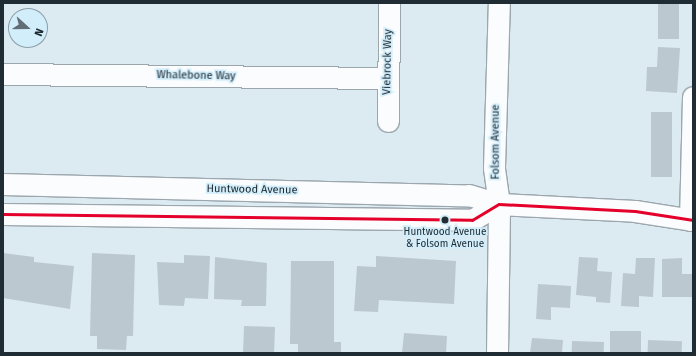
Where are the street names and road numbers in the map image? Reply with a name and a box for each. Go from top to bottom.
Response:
street label: Viebrock Way [381,29,395,95]
street label: Whalebone Way [156,69,236,83]
street label: Folsom Avenue [489,104,503,180]
street label: Huntwood Avenue [206,183,298,197]

